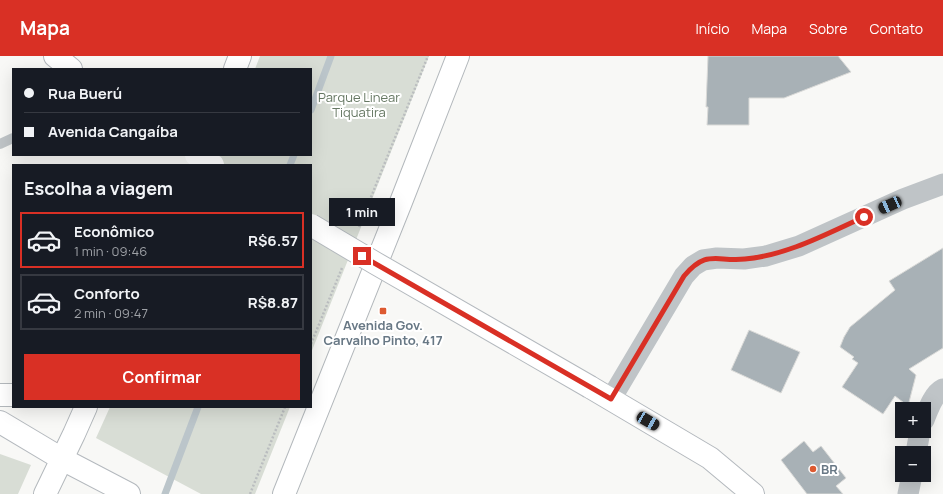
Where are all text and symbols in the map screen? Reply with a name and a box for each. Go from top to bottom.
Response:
text: Mapa [20,15,70,41]
text: Início [696,19,729,38]
text: Mapa [751,19,787,38]
text: Sobre [809,19,847,38]
text: Contato [869,19,923,38]
text: Rua Buerú [48,83,122,104]
park label: Parque Linear Tiquatira [318,88,400,121]
text: Avenida Cangaíba [48,121,178,142]
text: Escolha a viagem [24,176,173,200]
car [877,195,903,215]
callout: 1 min [329,198,395,226]
text: 1 min [346,203,378,221]
route start [855,208,873,226]
text: Econômico [74,221,154,242]
icon: car [26,222,62,258]
text: R$6.57 [248,230,298,251]
text: 1 min · 09:46 [74,242,147,260]
route end [353,247,371,265]
text: Conforto [74,283,140,304]
icon: car [26,284,62,320]
text: R$8.87 [248,292,298,313]
text: 2 min · 09:47 [74,304,148,322]
marker: Avenida Gov. Carvalho Pinto, 417 [378,306,388,316]
place label: Avenida Gov. Carvalho Pinto, 417 [323,316,443,349]
button: Confirmar [24,354,300,400]
map controls [895,402,931,482]
button: + [895,402,931,438]
car [635,410,661,432]
button: − [895,446,931,482]
place label: BR [821,460,838,478]
marker: BR [808,464,818,474]

